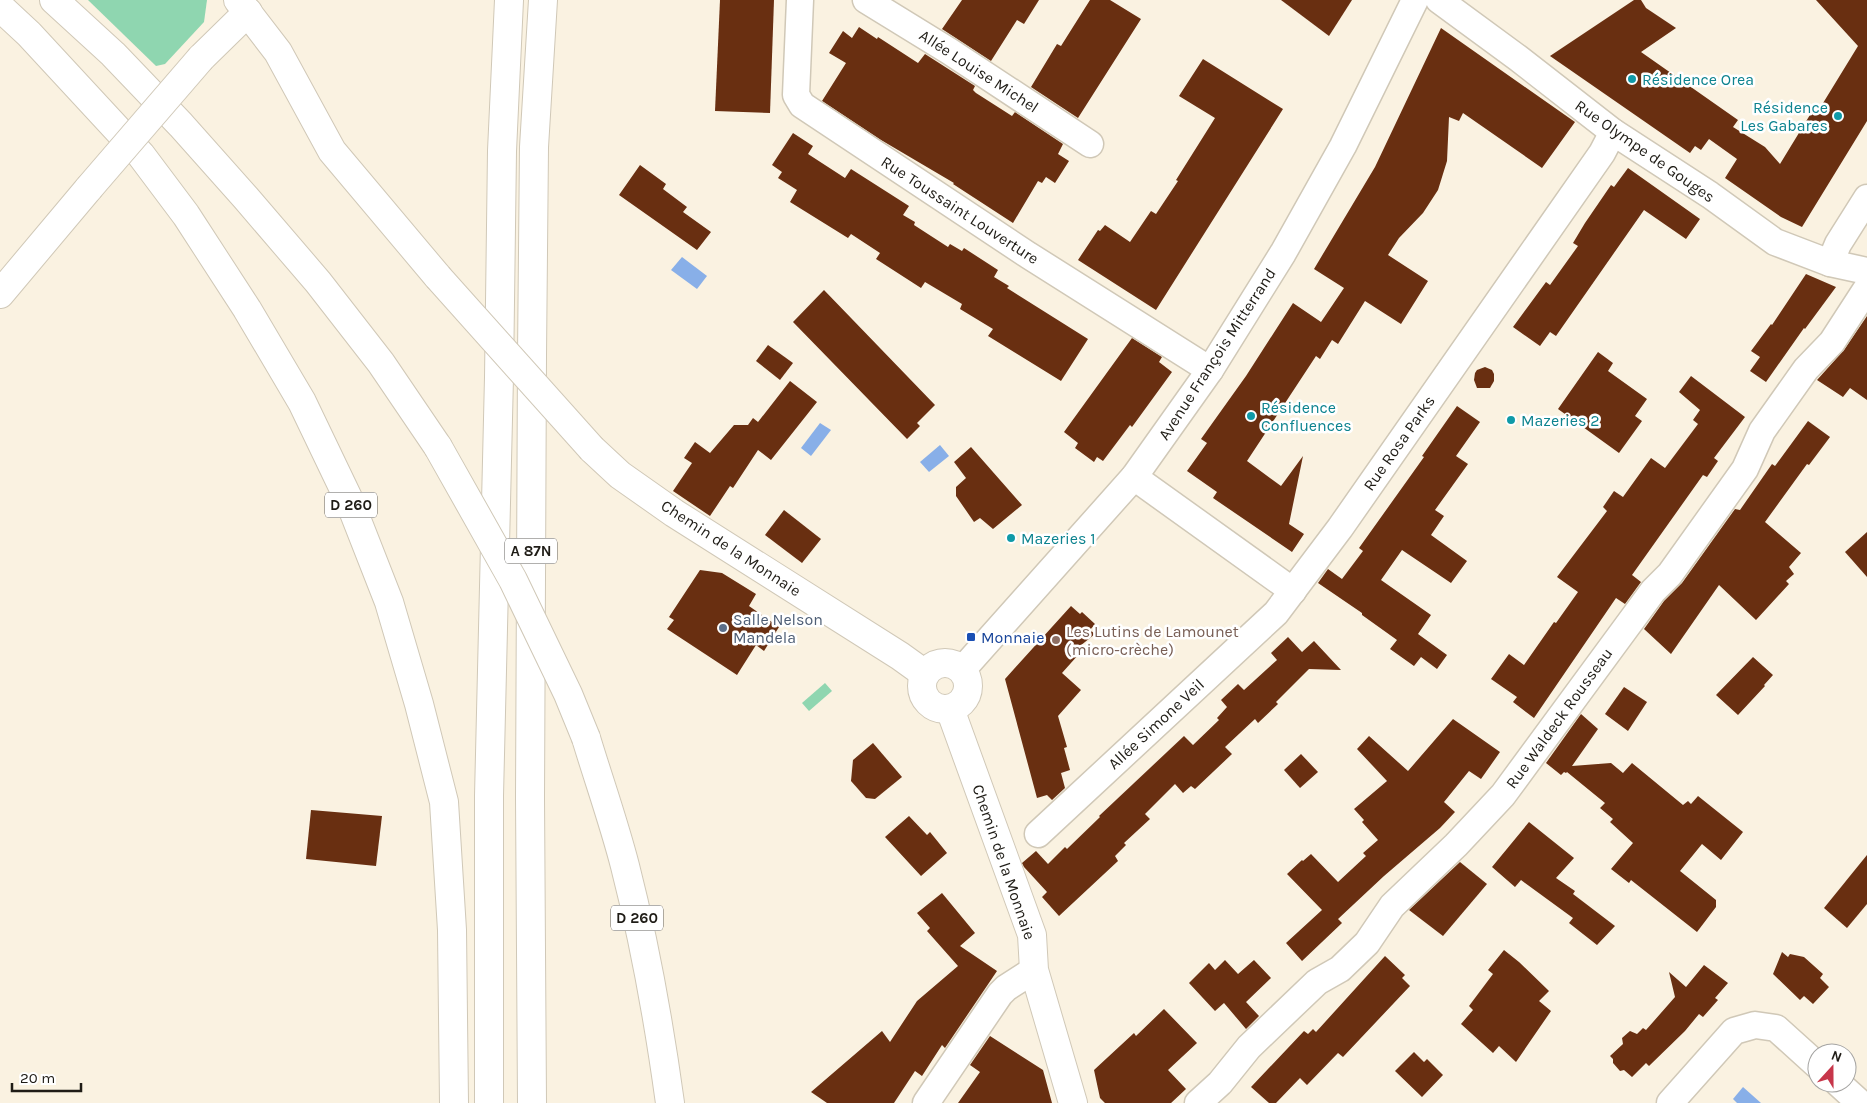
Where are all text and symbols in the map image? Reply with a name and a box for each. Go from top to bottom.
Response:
street label: Allée Louise Michel [916,25,1042,117]
place label: Résidence Orea [1642,70,1754,89]
marker: Résidence Orea [1626,73,1638,85]
street label: Rue Olympe de Gouges [1572,96,1718,206]
place label: Résidence Les Gabares [1740,98,1828,135]
marker: Résidence Les Gabares [1832,110,1844,122]
street label: Rue Toussaint Louverture [878,152,1042,268]
street label: Avenue François Mitterrand [1154,264,1280,444]
street label: Rue Rosa Parks [1359,392,1439,494]
place label: Résidence Confluences [1261,398,1352,435]
marker: Résidence Confluences [1245,410,1257,422]
place label: Mazeries 2 [1521,411,1599,430]
marker: Mazeries 2 [1505,414,1517,426]
road number: D 260 [325,492,377,518]
street label: Chemin de la Monnaie [658,496,804,600]
place label: Mazeries 1 [1021,529,1095,548]
marker: Mazeries 1 [1005,532,1017,544]
road number: A 87N [505,538,557,564]
place label: Salle Nelson Mandela [733,610,823,647]
marker: Salle Nelson Mandela [717,622,729,634]
place label: Les Lutins de Lamounet (micro-crèche) [1066,622,1239,659]
place label: Monnaie [981,628,1044,647]
marker: Monnaie [965,631,977,643]
marker: Les Lutins de Lamounet (micro-crèche) [1050,634,1062,646]
street label: Rue Waldeck Rousseau [1502,644,1616,792]
street label: Allée Simone Veil [1104,675,1208,773]
street label: Chemin de la Monnaie [969,782,1039,942]
road number: D 260 [611,906,663,930]
north arrow [1807,1043,1857,1093]
text: N [1829,1047,1844,1066]
scale bar [12,1060,81,1092]
text: 20 m [20,1069,55,1087]

